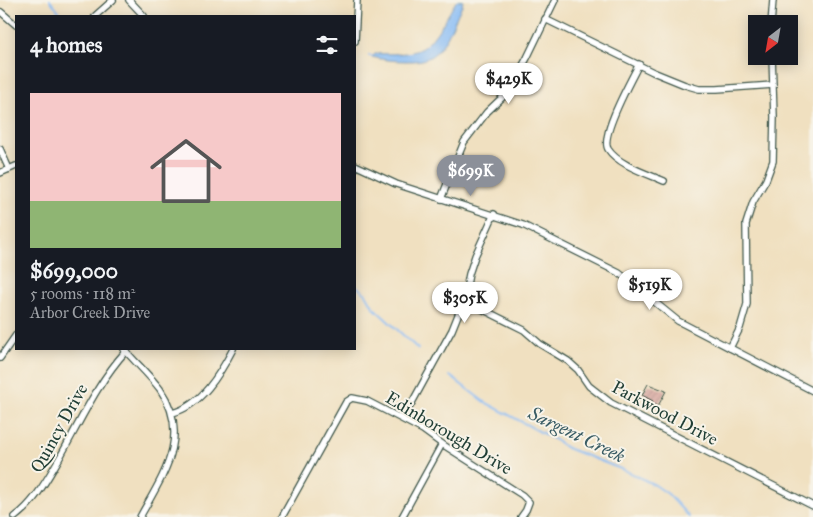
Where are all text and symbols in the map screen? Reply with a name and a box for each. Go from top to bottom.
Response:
north arrow [748,15,798,65]
map controls [748,15,798,65]
icon: filters [313,31,341,59]
text: 4 homes [30,32,102,58]
pin: $429K [474,62,544,105]
text: $429K [486,69,532,88]
icon: home [141,126,231,216]
pin: $699K [436,154,506,197]
text: $699K [448,161,494,180]
text: $699,000 [30,258,118,284]
pin: $519K [615,268,685,311]
text: $519K [628,275,672,294]
pin: $305K [430,282,500,324]
text: 5 rooms · 118 m² [30,284,135,303]
text: $305K [443,288,487,307]
text: Arbor Creek Drive [30,303,150,322]
street label: Parkwood Drive [608,376,722,450]
street label: Quincy Drive [25,380,93,476]
street label: Edinborough Drive [381,387,516,480]
water label: Sargent Creek [524,401,629,468]

